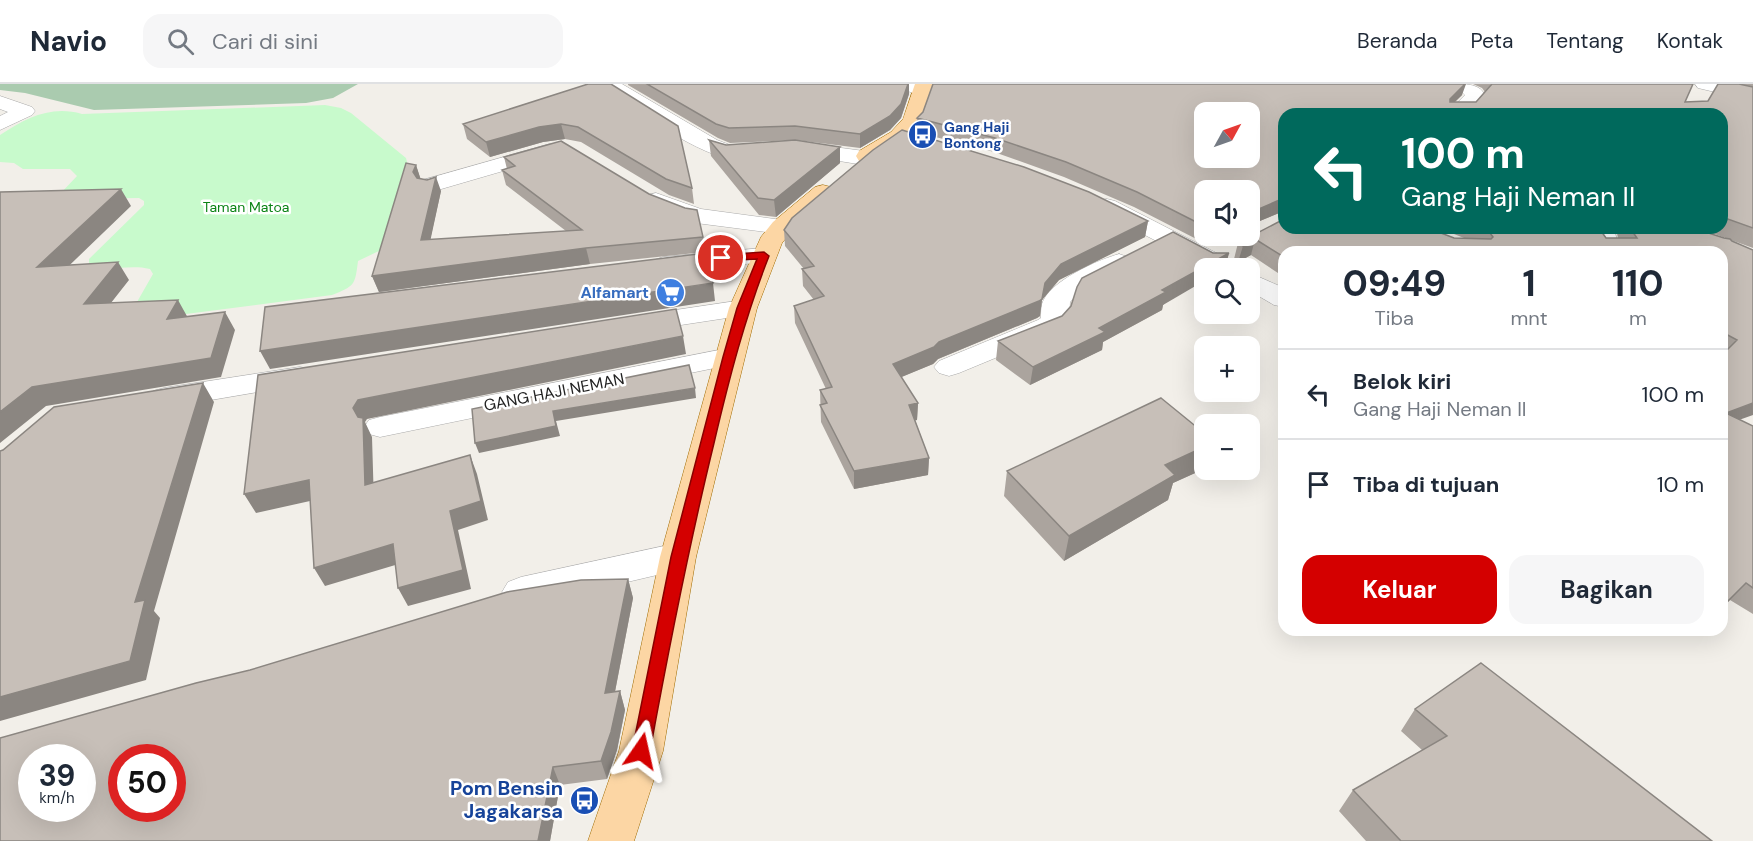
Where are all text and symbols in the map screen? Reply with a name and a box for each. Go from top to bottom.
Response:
search box [143,14,563,68]
text: Navio [30,23,107,60]
icon: search [164,25,197,58]
text: Cari di sini [212,27,318,56]
text: Beranda [1357,27,1438,55]
text: Peta [1471,27,1513,55]
text: Tentang [1546,27,1624,55]
text: Kontak [1657,27,1723,55]
north arrow [1194,102,1260,168]
map controls [1194,102,1260,480]
place label: Gang Haji Bontong [944,118,1009,152]
bus stop icon: Gang Haji Bontong [907,119,939,151]
text: 100 m [1401,126,1525,181]
icon: left [1302,132,1380,210]
text: Gang Haji Neman II [1401,179,1635,214]
button: sound [1194,180,1260,246]
park label: Taman Matoa [203,198,289,216]
pin [695,232,746,283]
icon: arrive [704,241,737,274]
button: search [1194,258,1260,324]
text: 09:49 [1342,260,1446,307]
text: 1 [1522,260,1536,307]
text: 110 [1612,260,1664,307]
supermarket icon: Alfamart [654,276,686,308]
place label: Alfamart [580,282,649,303]
text: Tiba [1375,305,1414,331]
text: mnt [1510,305,1548,331]
text: m [1629,305,1647,331]
button: + [1194,336,1260,402]
text: Belok kiri [1353,367,1451,396]
street label: GANG HAJI NEMAN [482,368,626,416]
icon: left [1302,378,1335,411]
text: 100 m [1642,380,1704,409]
text: Gang Haji Neman II [1353,396,1527,422]
button: − [1194,414,1260,480]
icon: arrive [1302,468,1335,501]
text: Tiba di tujuan [1353,470,1499,499]
text: 10 m [1657,470,1704,499]
button: Keluar [1302,555,1497,624]
button: Bagikan [1509,555,1704,624]
position arrow [609,719,673,783]
speed limit sign: 50 [108,744,186,822]
text: 39 [39,756,75,795]
place label: Pom Bensin Jagakarsa [450,775,563,824]
bus stop icon: Pom Bensin Jagakarsa [568,784,600,816]
text: km/h [39,788,75,808]

